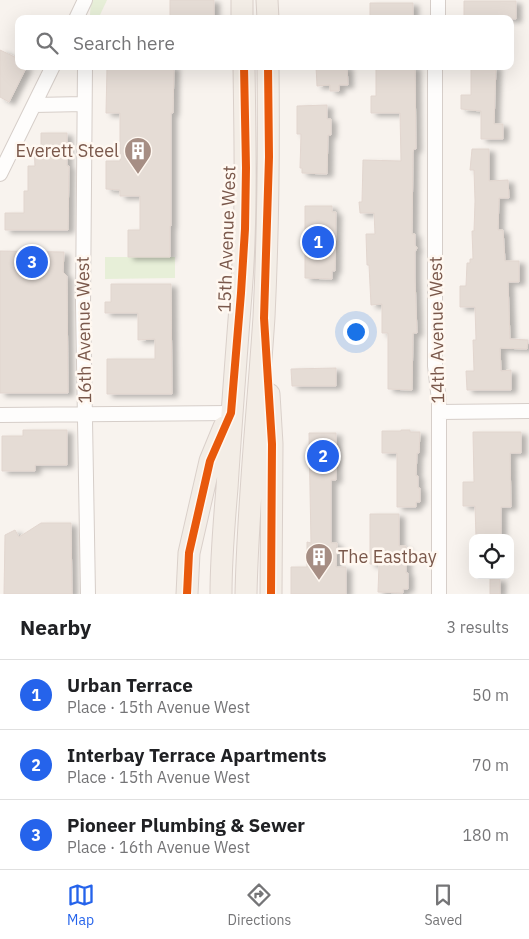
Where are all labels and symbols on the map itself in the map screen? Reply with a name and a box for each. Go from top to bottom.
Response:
building icon: Everett Steel [123,136,153,175]
place label: Everett Steel [15,139,119,162]
street label: 15th Avenue West [212,165,241,313]
pin: 1 [302,223,334,261]
pin: 3 [16,243,48,281]
street label: 16th Avenue West [71,256,96,404]
street label: 14th Avenue West [424,256,449,404]
your location [343,319,369,345]
pin: 2 [307,437,339,475]
building icon: The Eastbay [304,542,334,581]
place label: The Eastbay [338,545,437,568]

